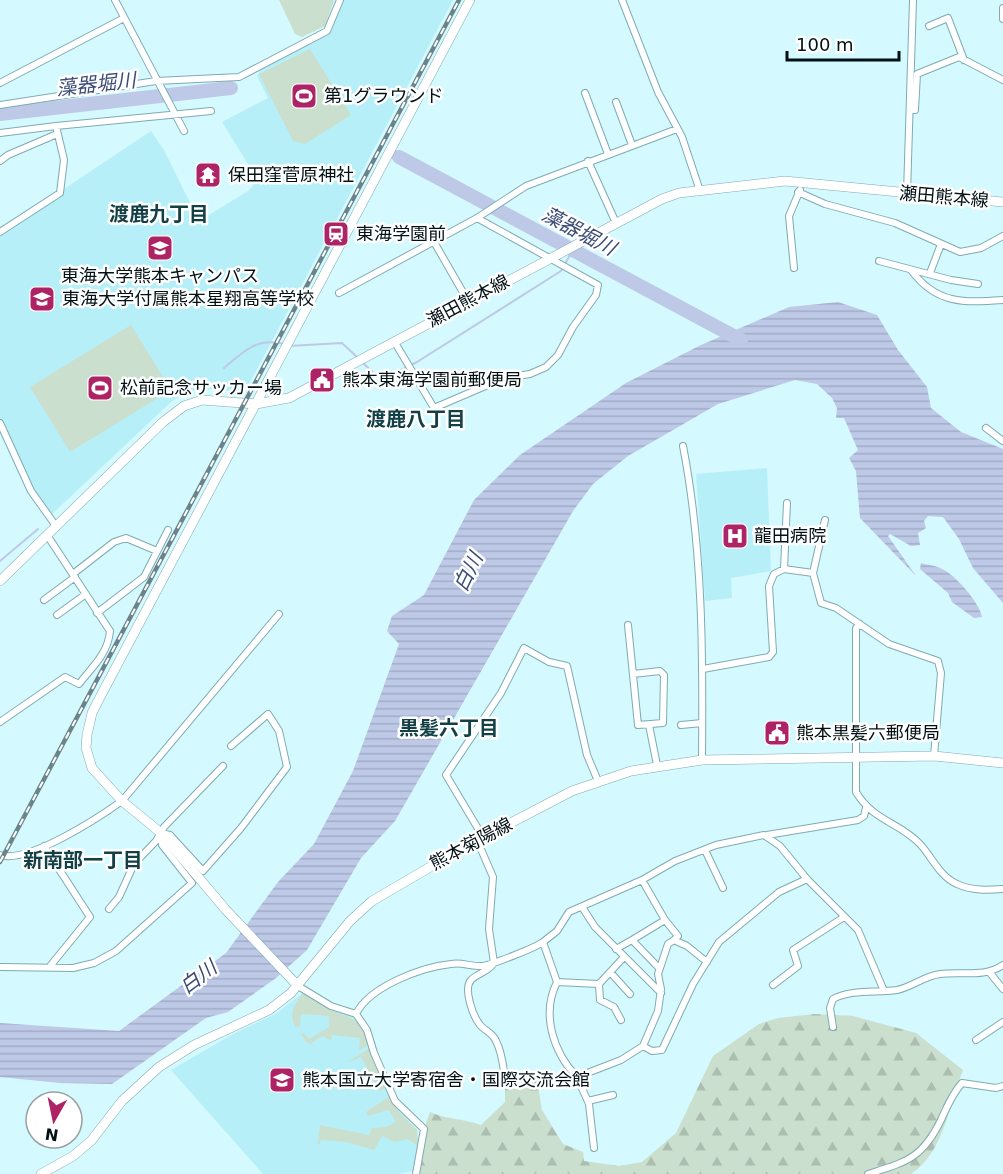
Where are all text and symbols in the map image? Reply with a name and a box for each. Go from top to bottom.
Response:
scale bar [787,24,900,62]
text: 100 m [796,34,854,55]
water label: 藻器堀川 [55,68,139,100]
sports icon: 第1グラウンド [289,81,319,111]
place label: 第1グラウンド [324,85,443,106]
temple icon: 保田窪菅原神社 [193,160,223,190]
place label: 保田窪菅原神社 [228,164,354,185]
street label: 瀬田熊本線 [898,182,990,211]
district label: 渡鹿九丁目 [109,202,209,226]
water label: 藻器堀川 [538,202,622,261]
station icon: 東海学園前 [321,219,351,249]
place label: 東海学園前 [356,223,446,244]
school or university icon: 東海大学熊本キャンパス [145,233,175,263]
place label: 東海大学熊本キャンパス [61,265,259,286]
street label: 瀬田熊本線 [423,270,512,331]
school or university icon: 東海大学付属熊本星翔高等学校 [27,284,57,314]
place label: 東海大学付属熊本星翔高等学校 [62,288,314,309]
public building icon: 熊本東海学園前郵便局 [307,365,337,395]
place label: 熊本東海学園前郵便局 [342,369,522,390]
sports icon: 松前記念サッカー場 [85,373,115,403]
place label: 松前記念サッカー場 [120,377,282,398]
district label: 渡鹿八丁目 [366,407,466,431]
hospital icon: 龍田病院 [720,521,750,551]
place label: 龍田病院 [754,525,826,546]
water label: 白川 [448,547,488,595]
district label: 黒髪六丁目 [399,716,499,740]
public building icon: 熊本黒髪六郵便局 [762,718,792,748]
place label: 熊本黒髪六郵便局 [796,722,940,743]
street label: 熊本菊陽線 [426,813,515,874]
district label: 新南部一丁目 [23,848,143,872]
water label: 白川 [175,954,223,999]
school or university icon: 熊本国立大学寄宿舎・国際交流会館 [267,1065,297,1095]
place label: 熊本国立大学寄宿舎・国際交流会館 [302,1069,590,1090]
north arrow [24,1090,84,1150]
text: N [44,1124,60,1145]

